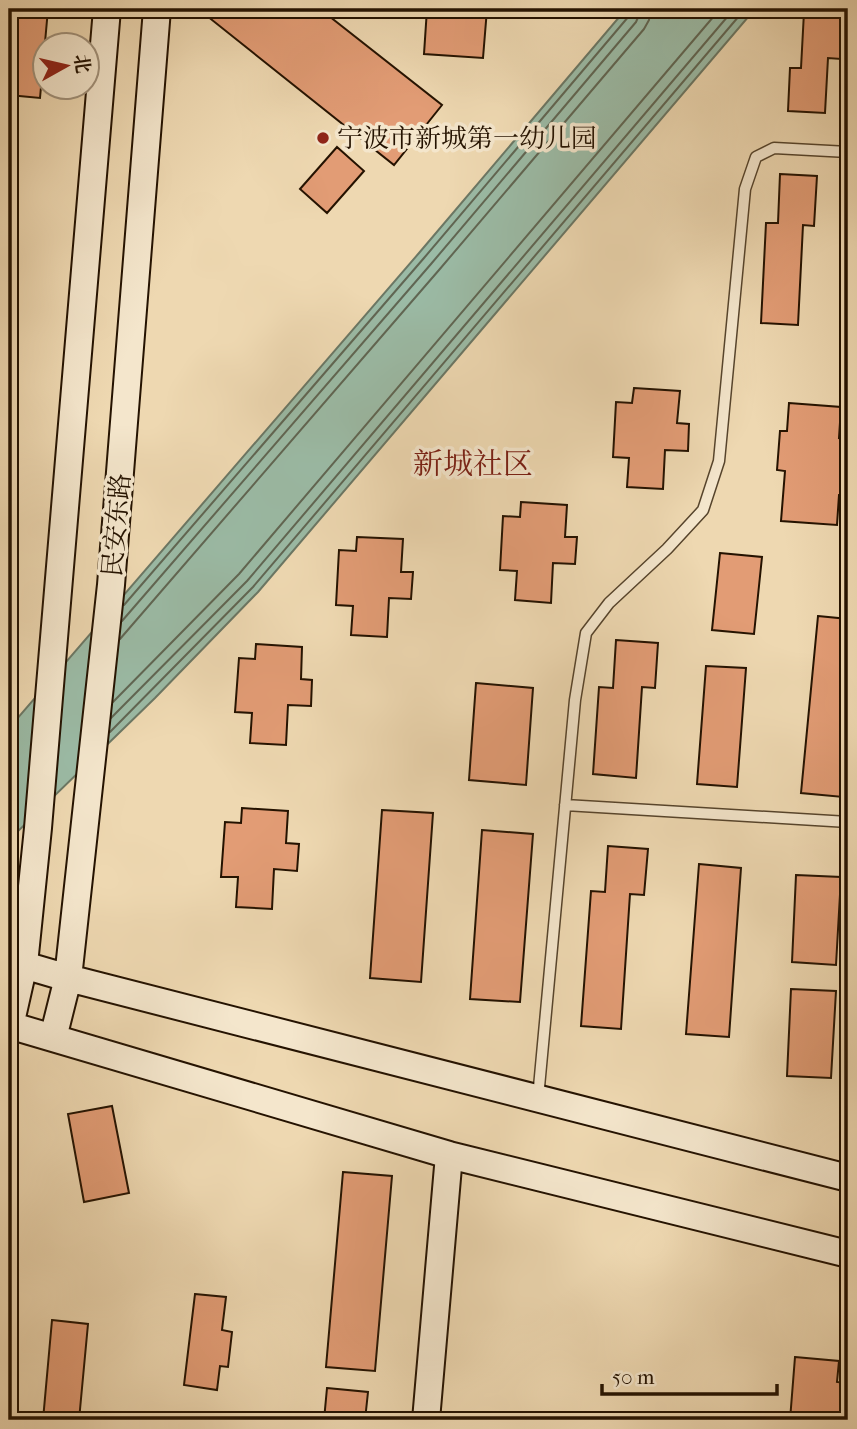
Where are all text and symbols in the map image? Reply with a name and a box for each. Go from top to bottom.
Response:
north arrow [32,32,102,102]
text: 北 [70,53,94,75]
place label: 宁波市新城第一幼儿园 [337,123,597,154]
marker: 宁波市新城第一幼儿园 [315,130,331,146]
district label: 新城社区 [413,447,533,482]
street label: 民安东路 [97,472,136,578]
scale bar [602,1352,776,1396]
text: 50 m [612,1365,655,1389]

